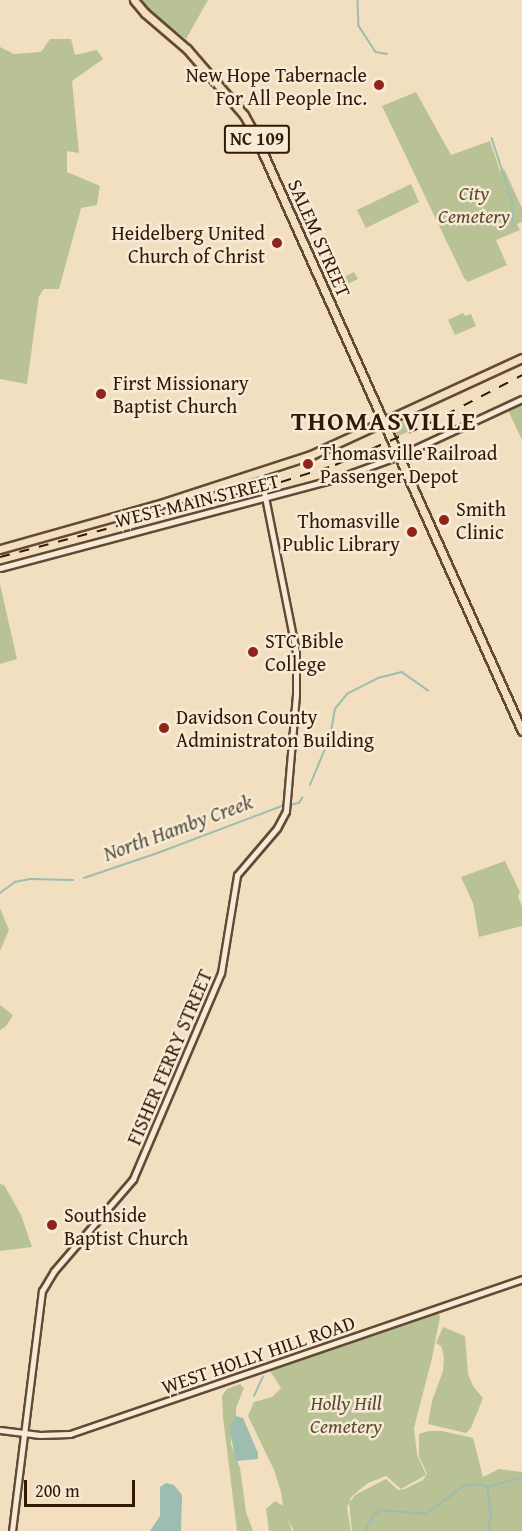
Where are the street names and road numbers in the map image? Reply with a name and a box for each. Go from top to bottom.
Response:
road number: NC 109 [222,124,292,154]
street label: SALEM STREET [283,175,357,301]
street label: WEST MAIN STREET [112,468,282,532]
street label: FISHER FERRY STREET [121,966,217,1148]
street label: WEST HOLLY HILL ROAD [158,1310,358,1398]

